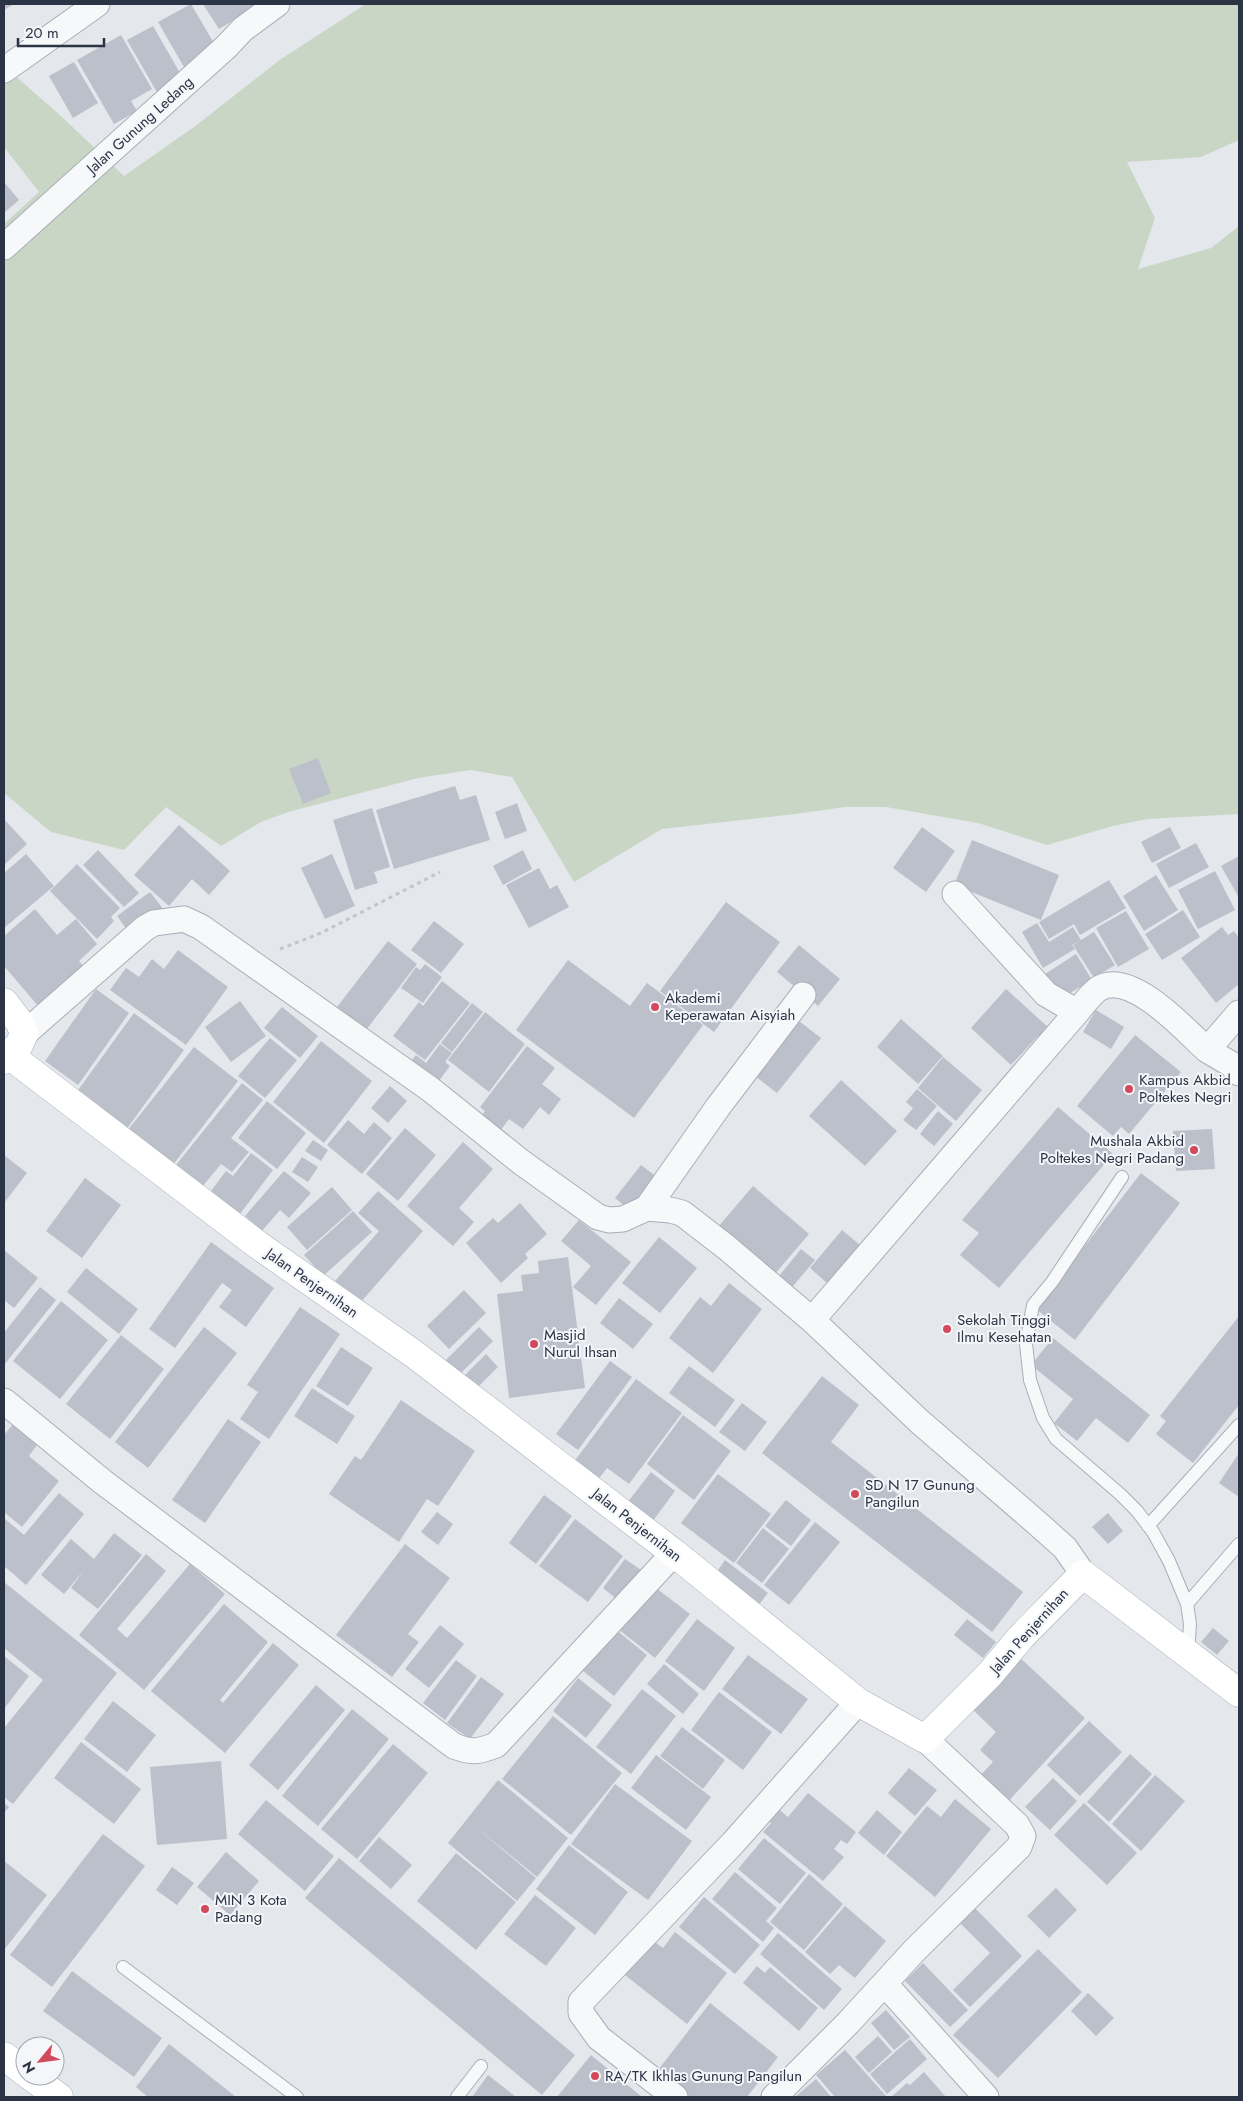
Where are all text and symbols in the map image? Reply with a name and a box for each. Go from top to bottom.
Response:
scale bar [18,15,104,47]
text: 20 m [25,22,59,44]
street label: Jalan Gunung Ledang [80,71,198,180]
place label: Akademi Keperawatan Aisyiah [665,987,795,1026]
marker: Akademi Keperawatan Aisyiah [649,1001,661,1013]
place label: Kampus Akbid Poltekes Negri [1139,1069,1231,1108]
marker: Kampus Akbid Poltekes Negri [1123,1083,1135,1095]
place label: Mushala Akbid Poltekes Negri Padang [1040,1130,1184,1169]
marker: Mushala Akbid Poltekes Negri Padang [1188,1144,1200,1156]
street label: Jalan Penjernihan [260,1242,363,1323]
place label: Sekolah Tinggi Ilmu Kesehatan [957,1309,1052,1348]
marker: Sekolah Tinggi Ilmu Kesehatan [941,1323,953,1335]
place label: Masjid Nurul Ihsan [544,1324,617,1363]
marker: Masjid Nurul Ihsan [528,1338,540,1350]
place label: SD N 17 Gunung Pangilun [865,1474,975,1513]
street label: Jalan Penjernihan [586,1482,687,1567]
marker: SD N 17 Gunung Pangilun [849,1488,861,1500]
street label: Jalan Penjernihan [983,1583,1074,1680]
place label: MIN 3 Kota Padang [215,1889,287,1928]
marker: MIN 3 Kota Padang [199,1903,211,1915]
north arrow [15,2036,65,2086]
text: N [17,2058,40,2077]
place label: RA/TK Ikhlas Gunung Pangilun [605,2065,802,2087]
marker: RA/TK Ikhlas Gunung Pangilun [589,2070,601,2082]

